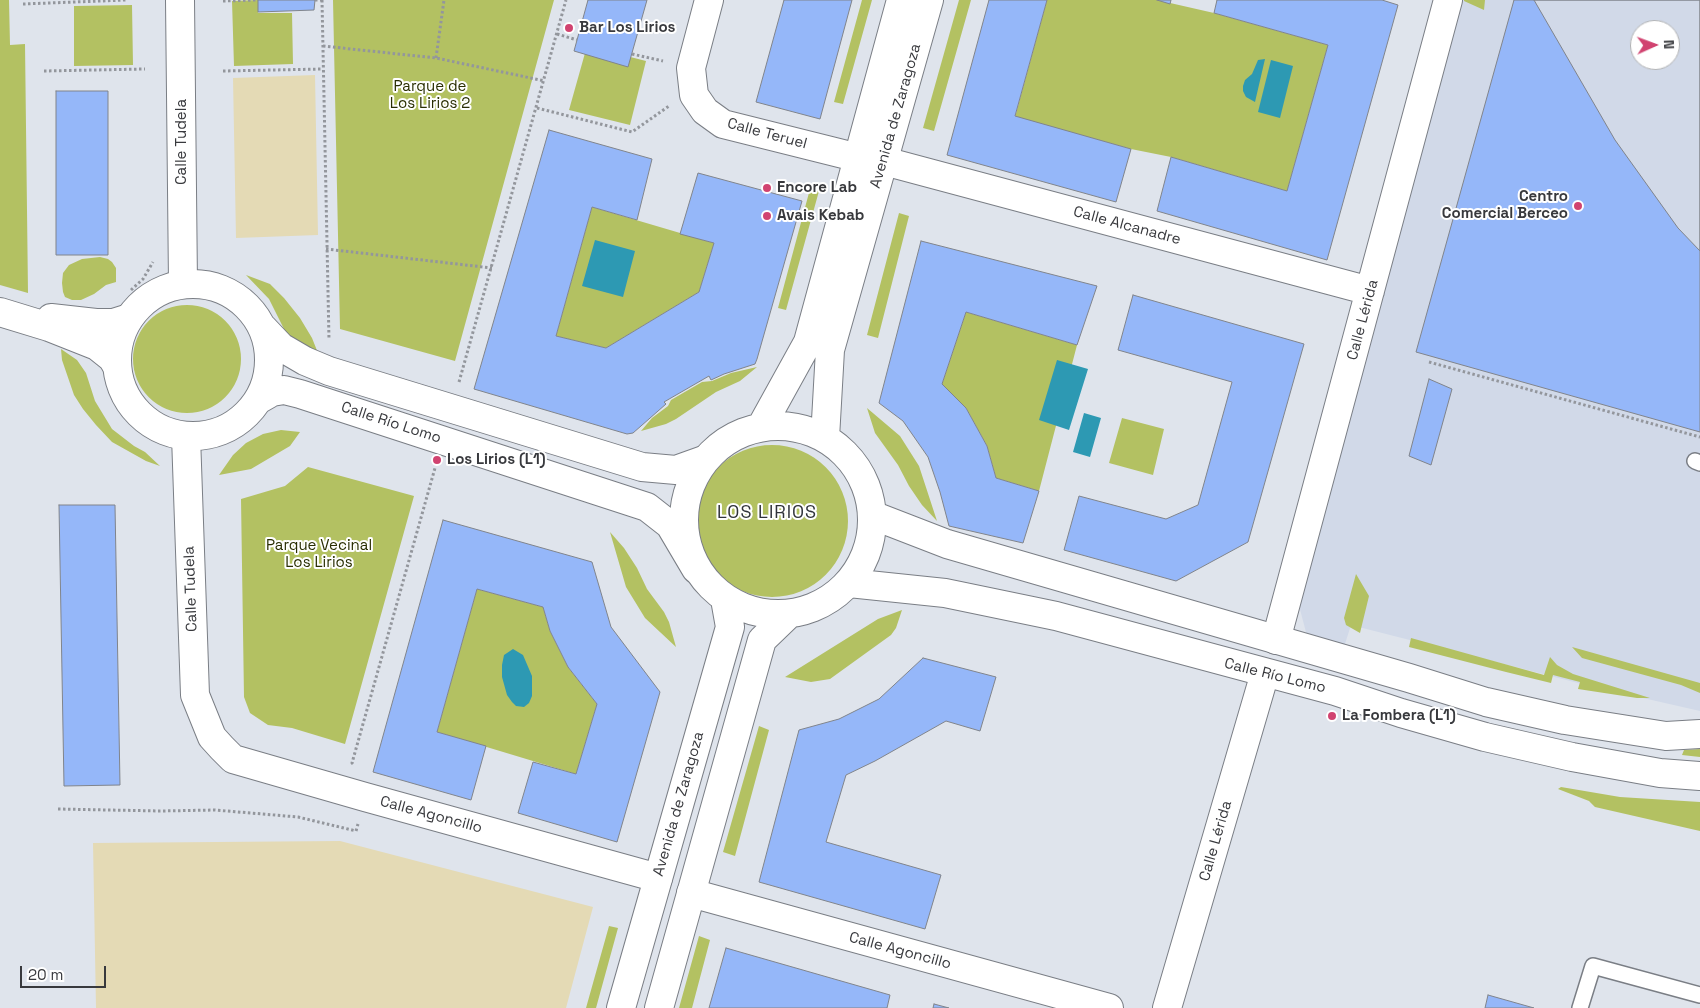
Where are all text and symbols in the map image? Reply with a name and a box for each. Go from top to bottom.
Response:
place label: Bar Los Lirios [579,19,675,37]
north arrow [1630,20,1680,70]
marker: Bar Los Lirios [563,22,575,34]
text: N [1660,39,1678,50]
street label: Avenida de Zaragoza [867,42,925,190]
park label: Parque de Los Lirios 2 [390,78,470,113]
street label: Calle Tudela [173,99,191,185]
street label: Calle Teruel [725,115,809,153]
place label: Encore Lab [777,179,857,197]
marker: Encore Lab [761,182,773,194]
place label: Centro Comercial Berceo [1442,188,1568,223]
marker: Centro Comercial Berceo [1572,200,1584,212]
street label: Calle Alcanadre [1071,203,1183,249]
place label: Avais Kebab [777,207,864,225]
marker: Avais Kebab [761,210,773,222]
street label: Calle Lérida [1344,278,1382,362]
street label: Calle Río Lomo [339,398,443,448]
place label: Los Lirios (L1) [447,451,546,469]
marker: Los Lirios (L1) [431,454,443,466]
district label: LOS LIRIOS [716,502,818,524]
park label: Parque Vecinal Los Lirios [266,537,372,572]
street label: Calle Tudela [181,546,201,632]
street label: Calle Río Lomo [1222,655,1328,697]
place label: La Fombera (L1) [1342,707,1456,725]
marker: La Fombera (L1) [1326,710,1338,722]
street label: Avenida de Zaragoza [650,730,708,878]
street label: Calle Agoncillo [378,793,484,837]
street label: Calle Lérida [1196,799,1236,883]
street label: Calle Agoncillo [847,929,953,973]
scale bar [22,956,109,988]
text: 20 m [28,965,63,984]

